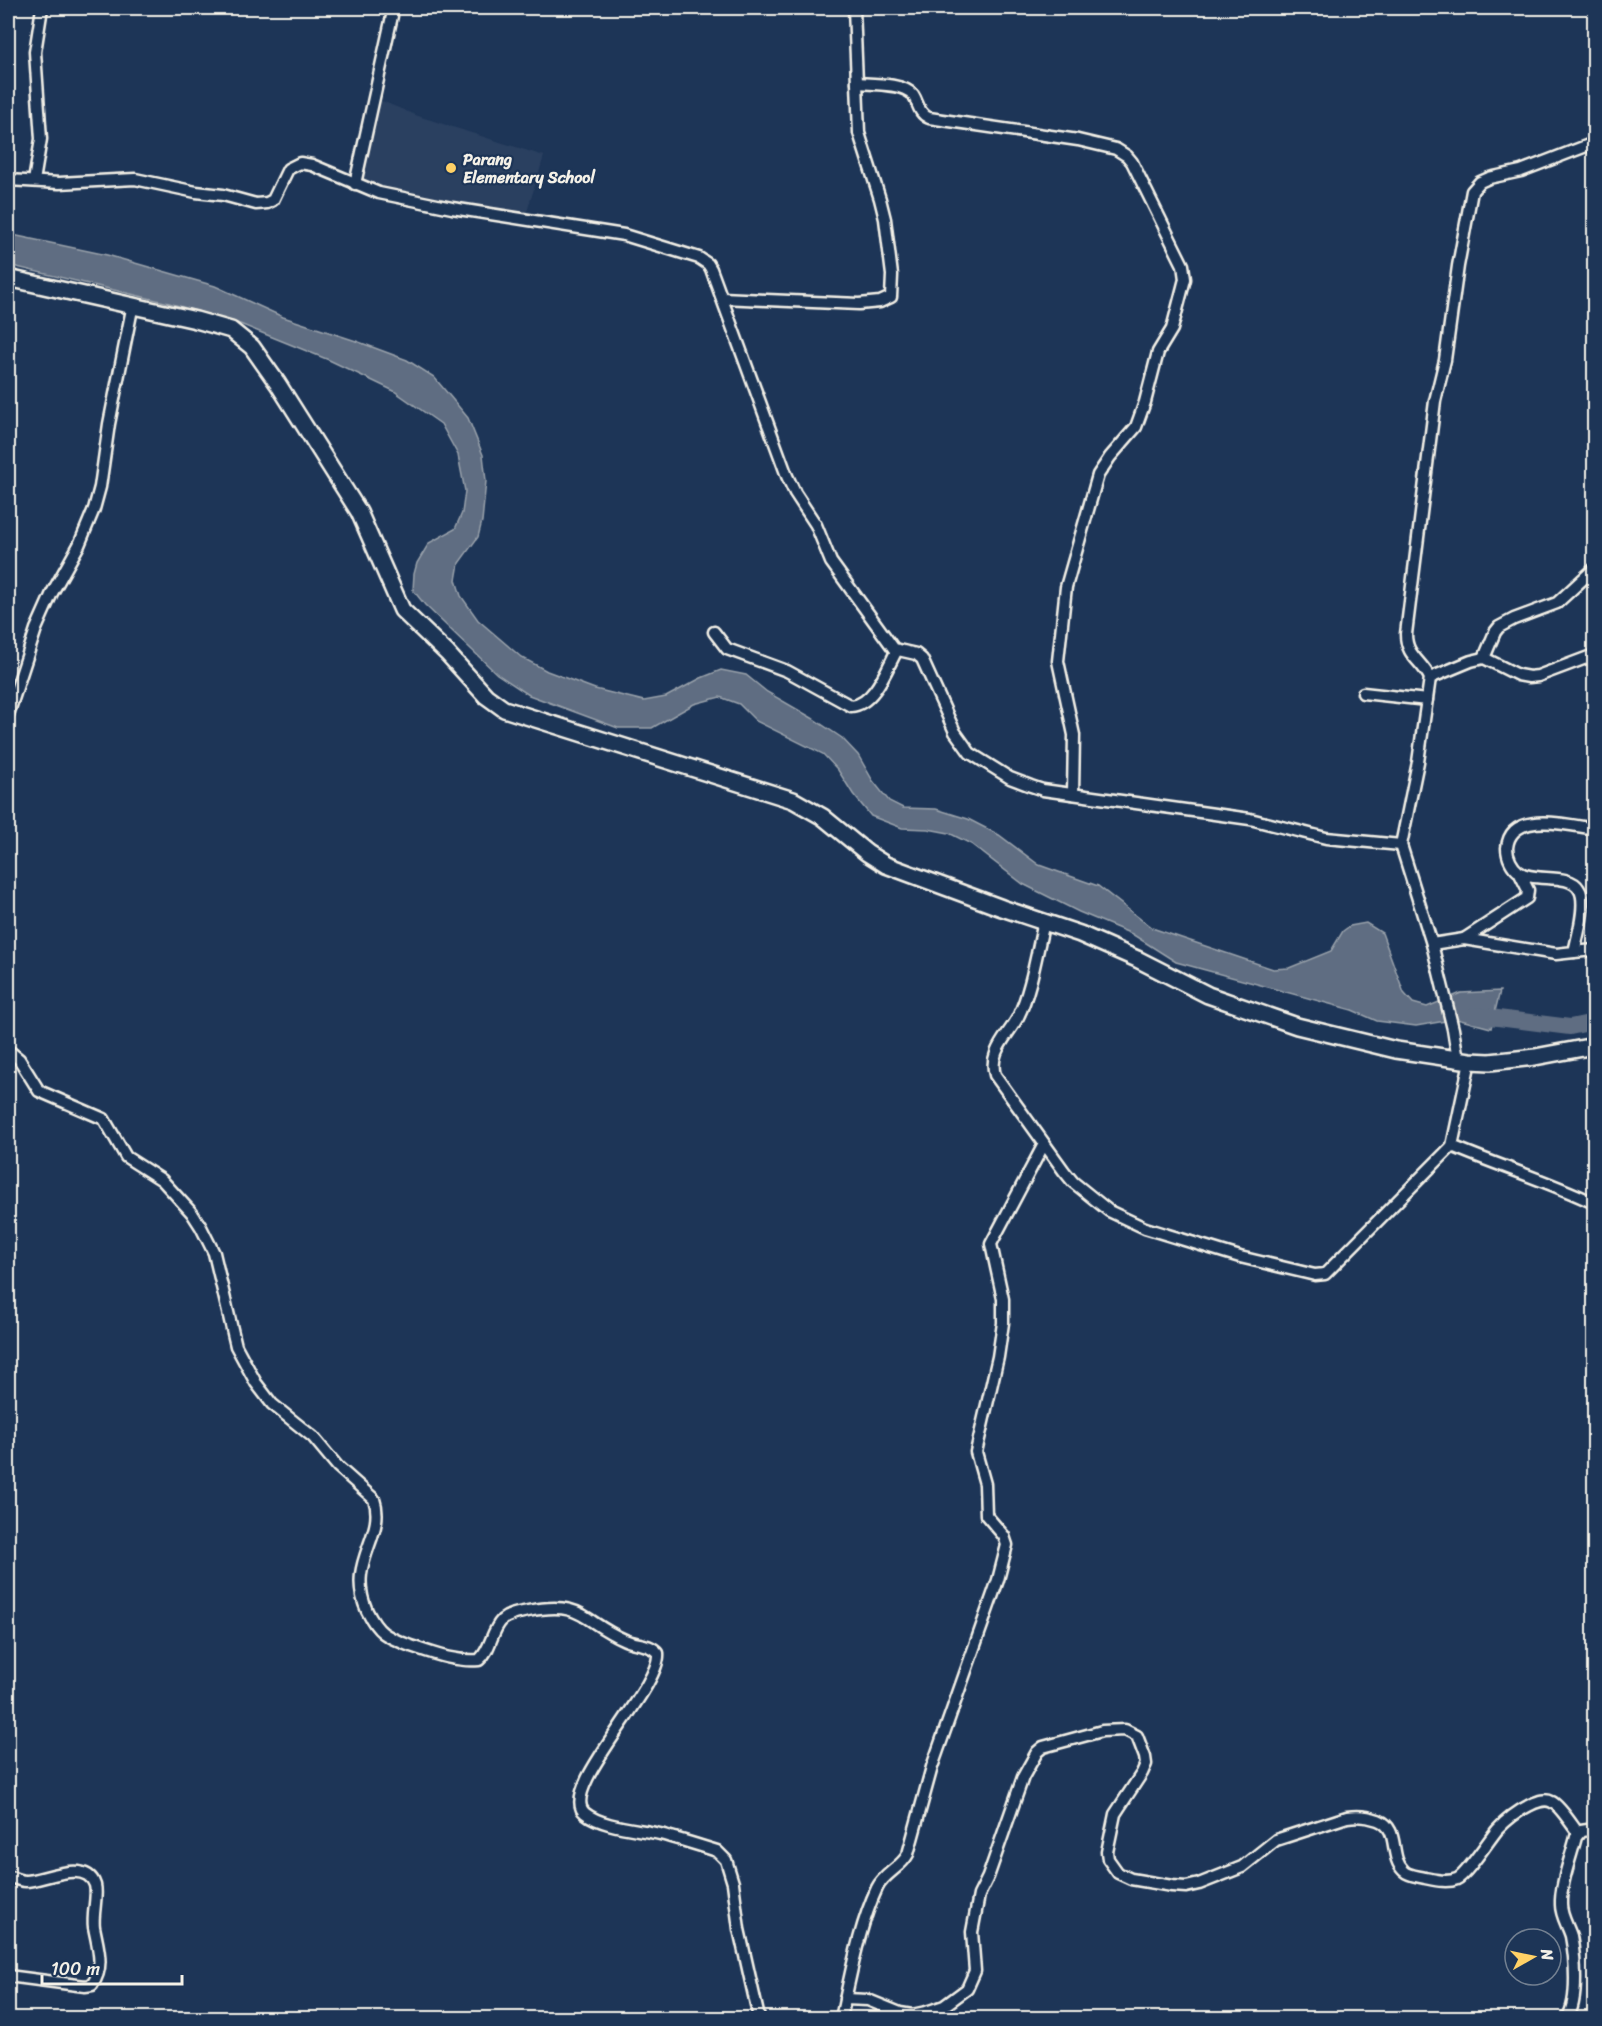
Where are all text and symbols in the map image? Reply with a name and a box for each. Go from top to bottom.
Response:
place label: Parang Elementary School [463,145,596,192]
marker: Parang Elementary School [444,161,458,175]
north arrow [1503,1927,1563,1987]
text: N [1532,1946,1563,1963]
scale bar [42,1948,182,1986]
text: 100 m [51,1953,100,1985]

